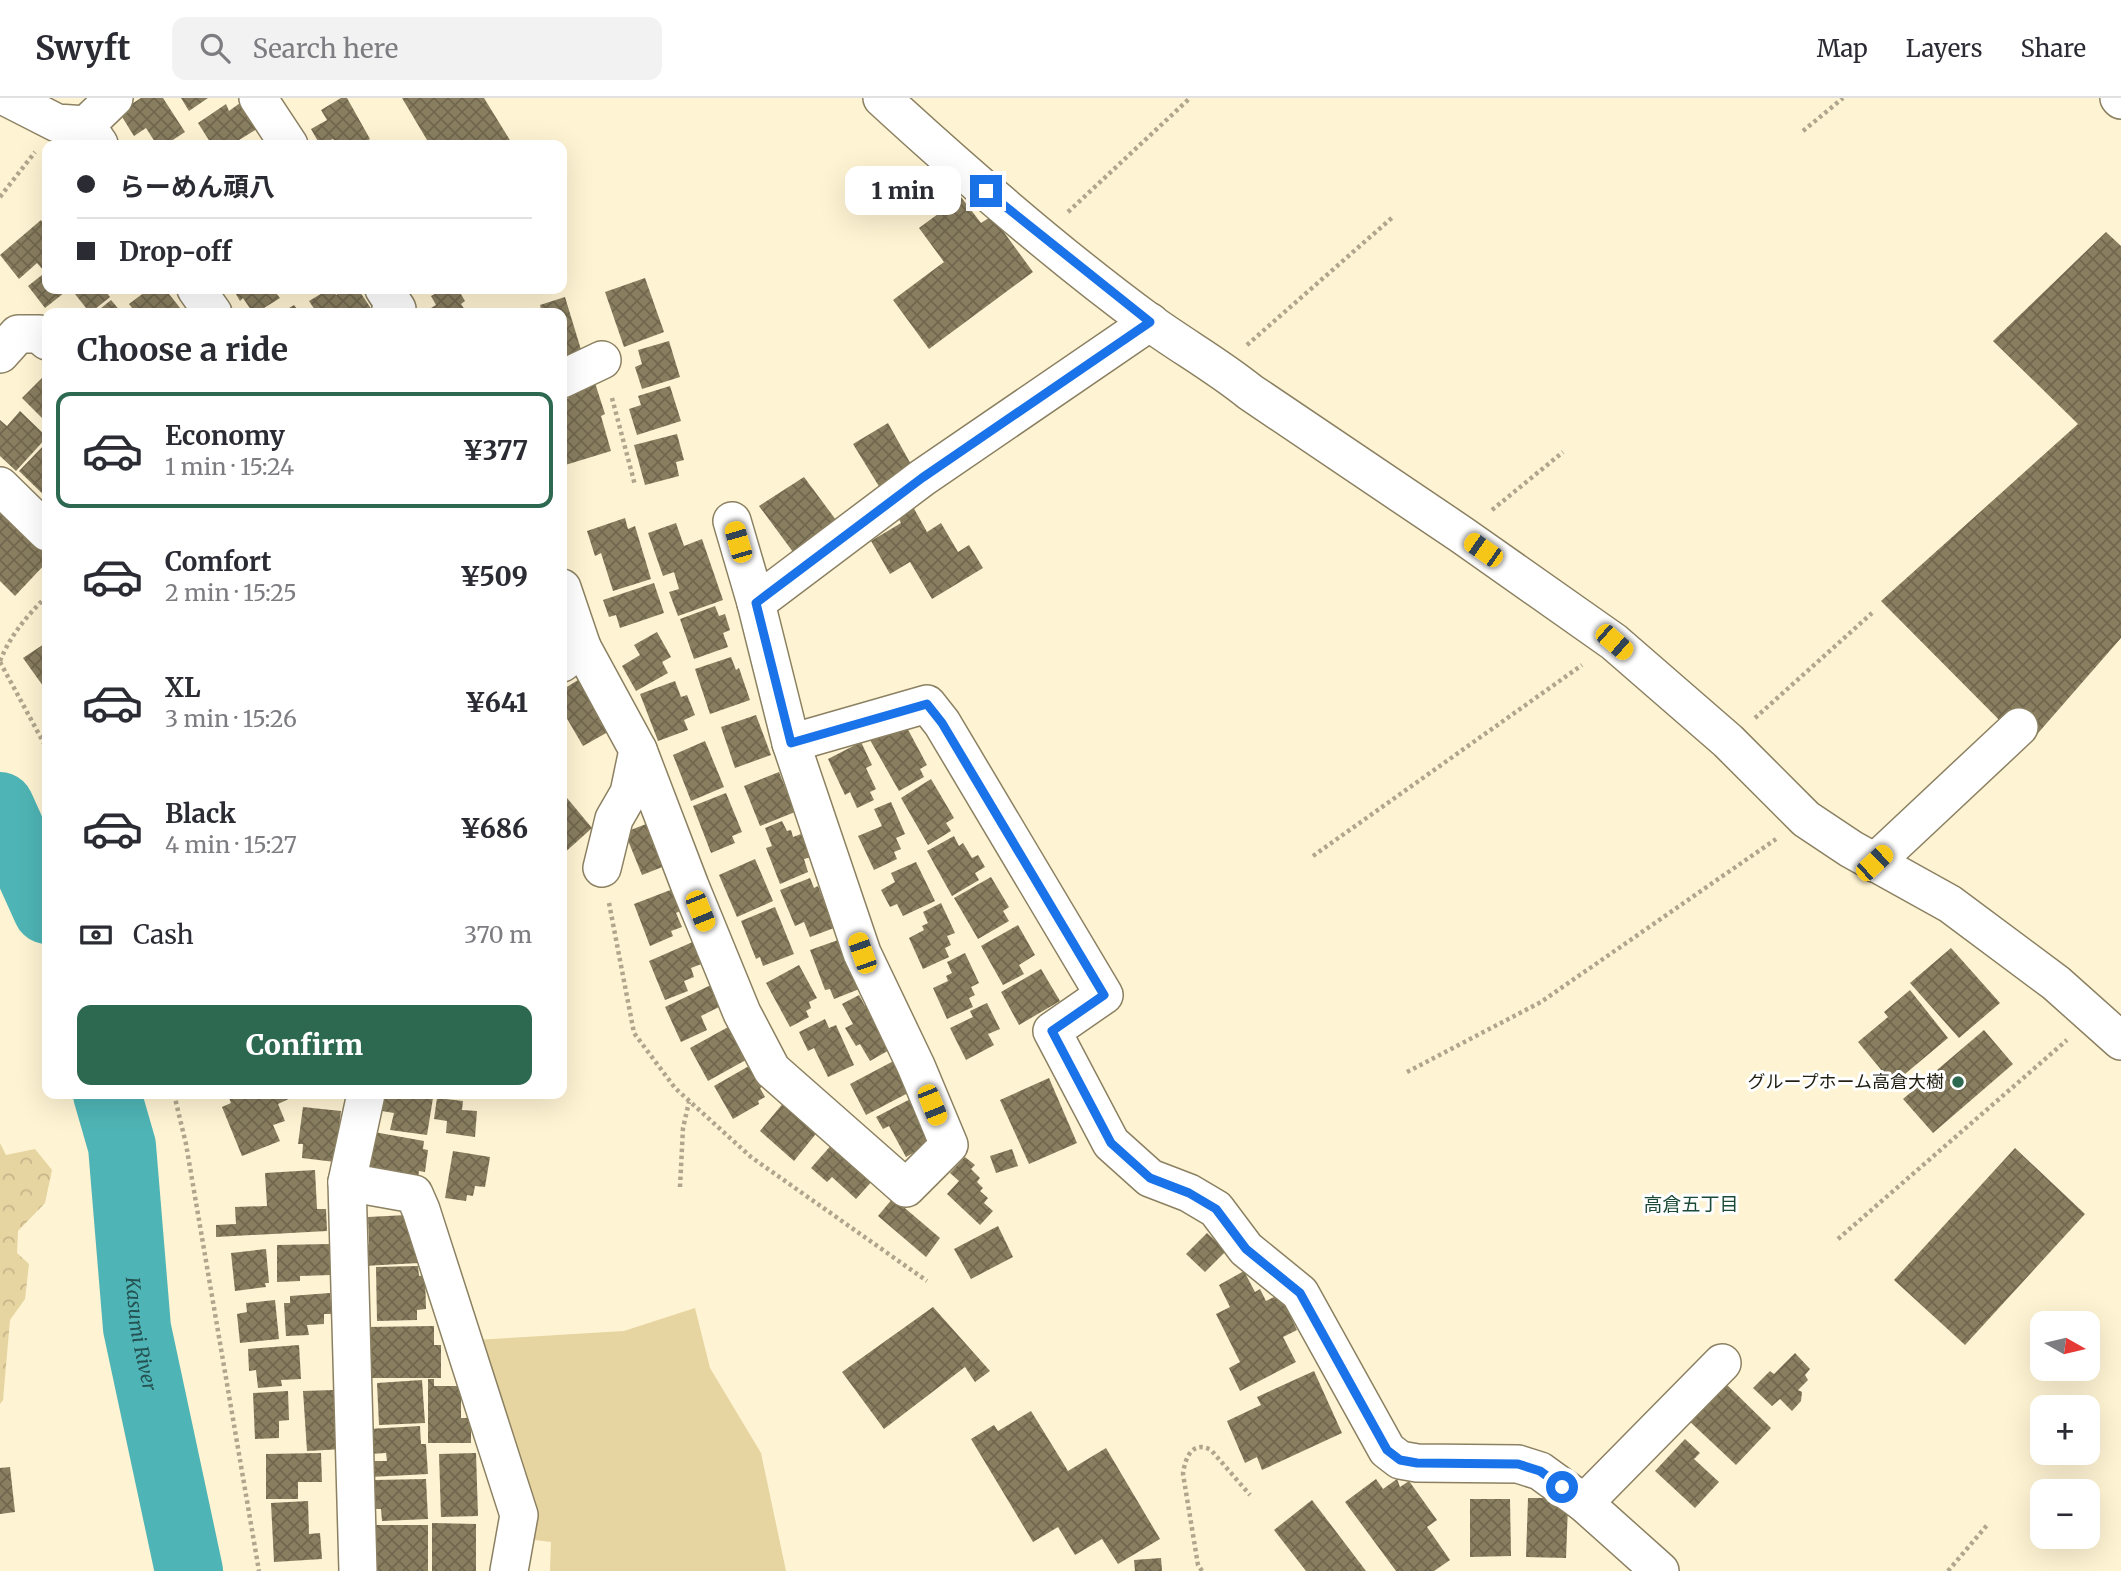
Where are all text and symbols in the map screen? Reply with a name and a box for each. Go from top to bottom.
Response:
search box [172,17,662,80]
text: Swyft [35,28,130,69]
icon: search [196,29,234,67]
text: Search here [252,32,398,65]
text: Map [1817,33,1868,64]
text: Layers [1906,33,1982,64]
text: Share [2020,33,2086,64]
callout: 1 min [846,166,962,216]
text: らーめん頑八 [119,170,275,203]
route end [970,175,1002,207]
text: 1 min [871,176,935,205]
text: Drop-off [119,235,232,268]
text: Choose a ride [77,330,288,370]
icon: car [81,419,144,482]
text: Economy [165,419,285,452]
text: ¥377 [462,434,528,467]
text: 1 min · 15:24 [165,452,294,481]
car [723,519,754,565]
car [1460,529,1507,571]
icon: car [81,545,144,608]
text: Comfort [165,545,271,578]
text: ¥509 [460,560,528,593]
text: 2 min · 15:25 [165,578,297,607]
car [1592,620,1637,664]
icon: car [81,671,144,734]
text: XL [165,671,201,704]
text: ¥641 [465,686,528,719]
text: 3 min · 15:26 [165,704,297,733]
icon: car [81,797,144,860]
text: Black [165,797,236,830]
text: ¥686 [460,812,528,845]
text: 4 min · 15:27 [165,830,297,859]
car [1852,841,1897,885]
car [683,888,718,934]
icon: cash [77,916,115,954]
text: Cash [133,918,194,951]
text: 370 m [464,920,532,949]
car [846,930,879,976]
button: Confirm [77,1005,532,1085]
place label: グループホーム高倉大樹 [1748,1070,1944,1093]
marker: グループホーム高倉大樹 [1950,1074,1966,1090]
car [915,1082,950,1128]
district label: 高倉五丁目 [1643,1192,1739,1216]
water label: Kasumi River [121,1275,162,1393]
north arrow [2030,1311,2100,1381]
map controls [2030,1311,2100,1549]
button: + [2030,1395,2100,1465]
route start [1546,1471,1578,1503]
button: − [2030,1479,2100,1549]

